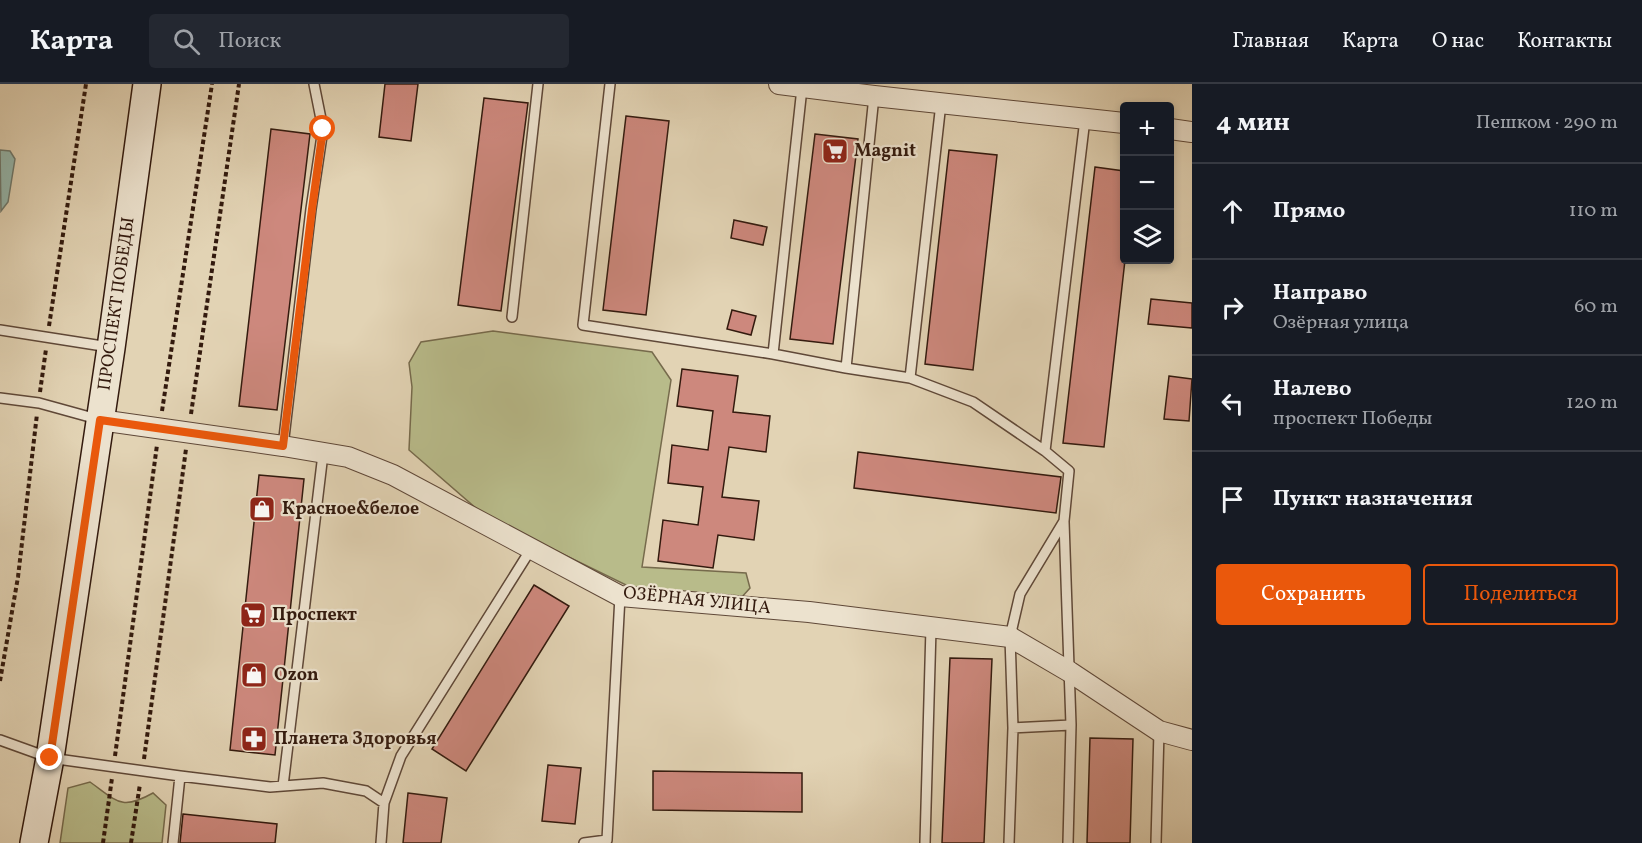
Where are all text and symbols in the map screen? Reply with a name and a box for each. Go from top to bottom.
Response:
search box [149,14,569,68]
text: Карта [30,22,113,61]
icon: search [170,25,203,58]
text: Поиск [218,26,281,57]
text: Главная [1232,27,1309,56]
text: Карта [1342,27,1399,56]
text: О нас [1432,27,1484,56]
text: Контакты [1517,27,1612,56]
map controls [1120,102,1174,264]
button: + [1120,102,1174,156]
text: 4 мин [1216,105,1290,141]
text: Пешком · 290 m [1476,109,1618,137]
route start [309,115,335,141]
supermarket icon: Magnit [820,136,850,166]
place label: Magnit [854,139,916,164]
button: − [1120,156,1174,210]
icon: ahead [1216,195,1249,228]
text: Прямо [1273,196,1345,227]
text: 110 m [1569,197,1618,225]
button: layers [1120,210,1174,264]
street label: ПРОСПЕКТ ПОБЕДЫ [92,216,142,392]
text: Направо [1273,278,1367,309]
icon: right [1216,291,1249,324]
text: 60 m [1574,293,1618,321]
text: Озёрная улица [1273,309,1409,337]
text: Налево [1273,374,1352,405]
icon: left [1216,387,1249,420]
text: 120 m [1566,389,1618,417]
text: проспект Победы [1273,405,1432,433]
icon: arrive [1216,483,1249,516]
text: Пункт назначения [1273,484,1473,515]
shop icon: Красное&белое [247,494,277,524]
place label: Красное&белое [282,497,419,522]
button: Сохранить [1216,564,1411,625]
button: Поделиться [1423,564,1618,625]
street label: ОЗЁРНАЯ УЛИЦА [622,581,772,621]
supermarket icon: Проспект [238,600,268,630]
place label: Проспект [272,603,357,628]
shop icon: Ozon [239,660,269,690]
place label: Ozon [274,663,319,688]
pharmacy icon: Планета Здоровья [239,724,269,754]
place label: Планета Здоровья [274,727,437,752]
route end [36,744,62,770]

